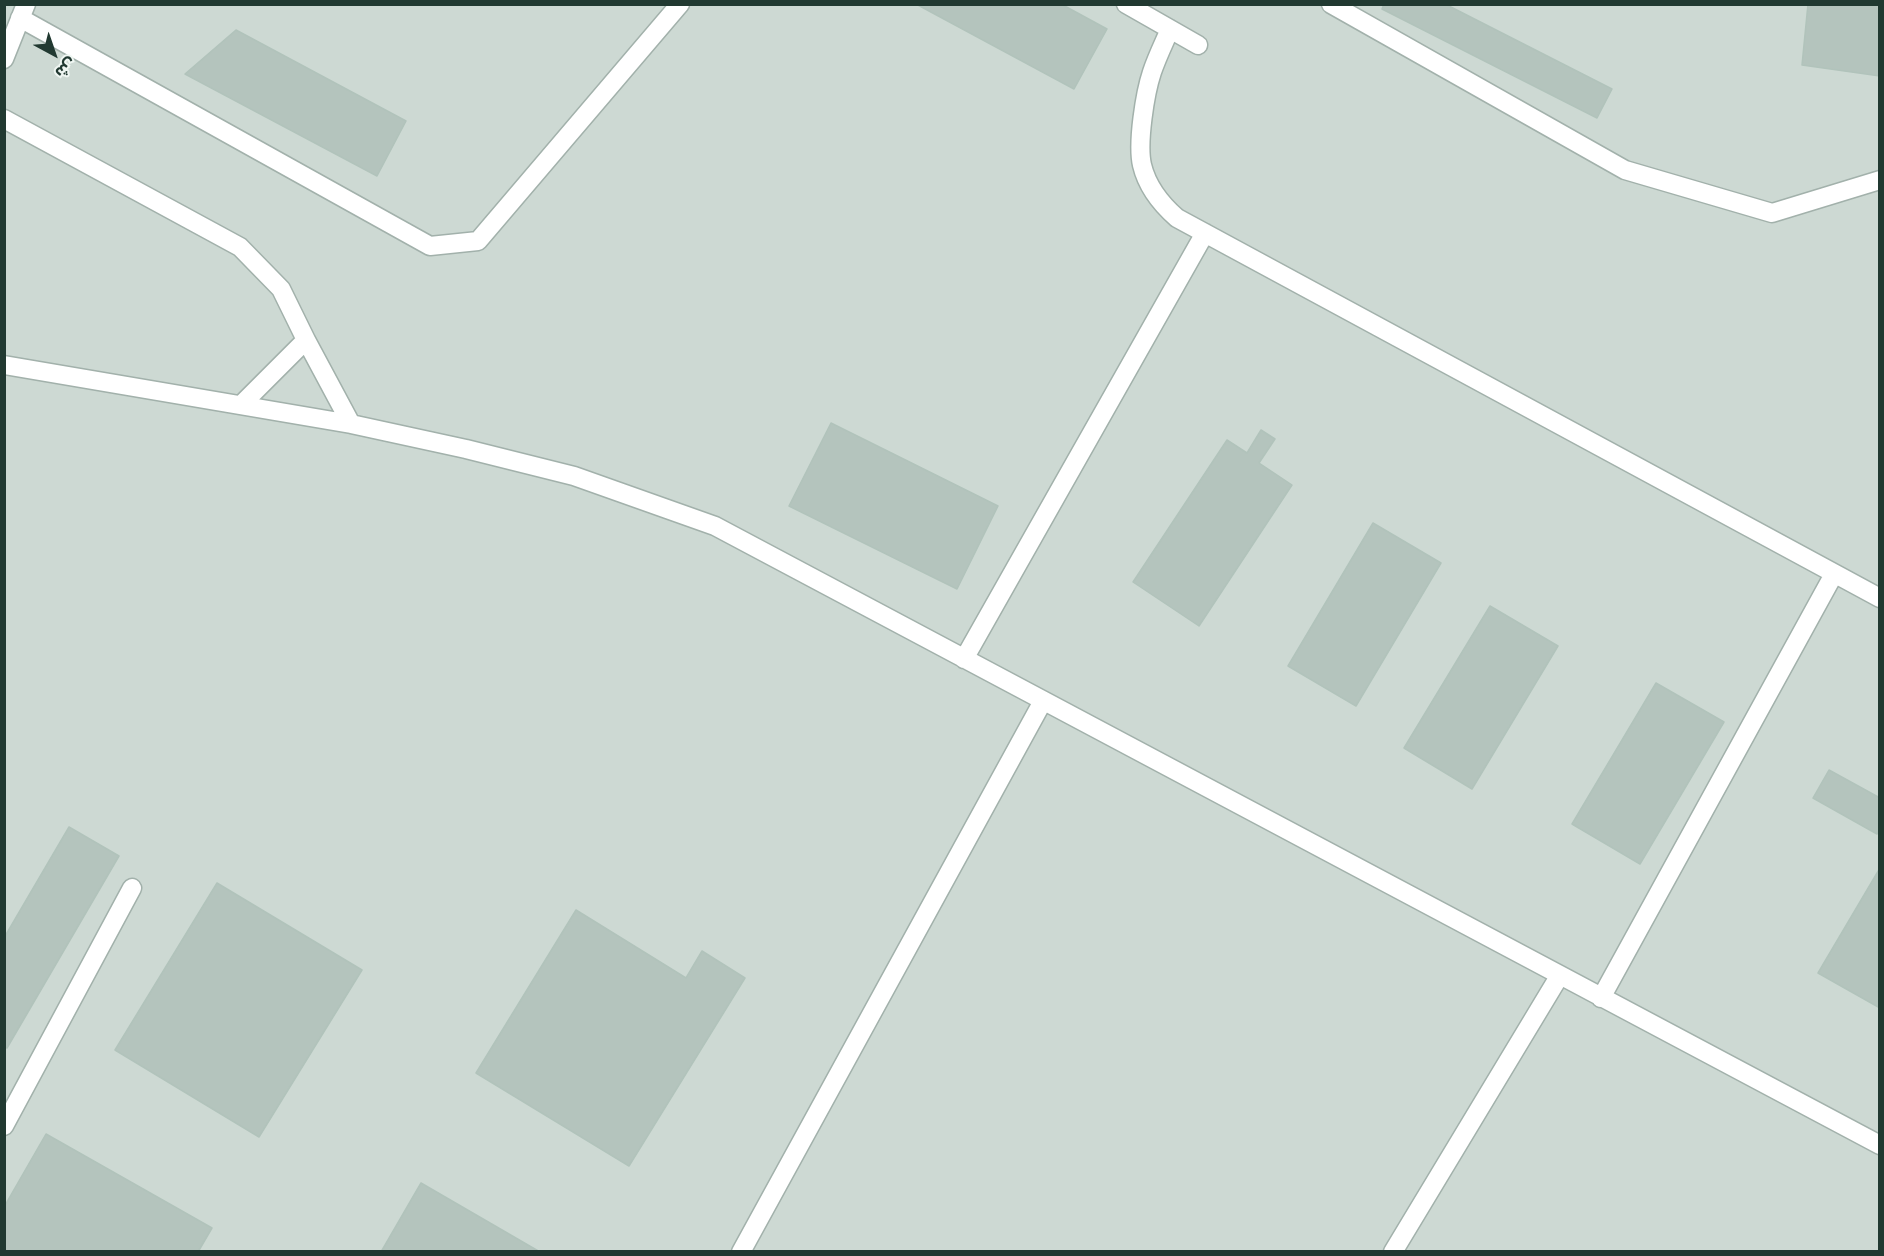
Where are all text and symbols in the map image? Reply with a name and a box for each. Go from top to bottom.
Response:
north arrow [24,24,84,84]
text: ش [51,54,80,82]

